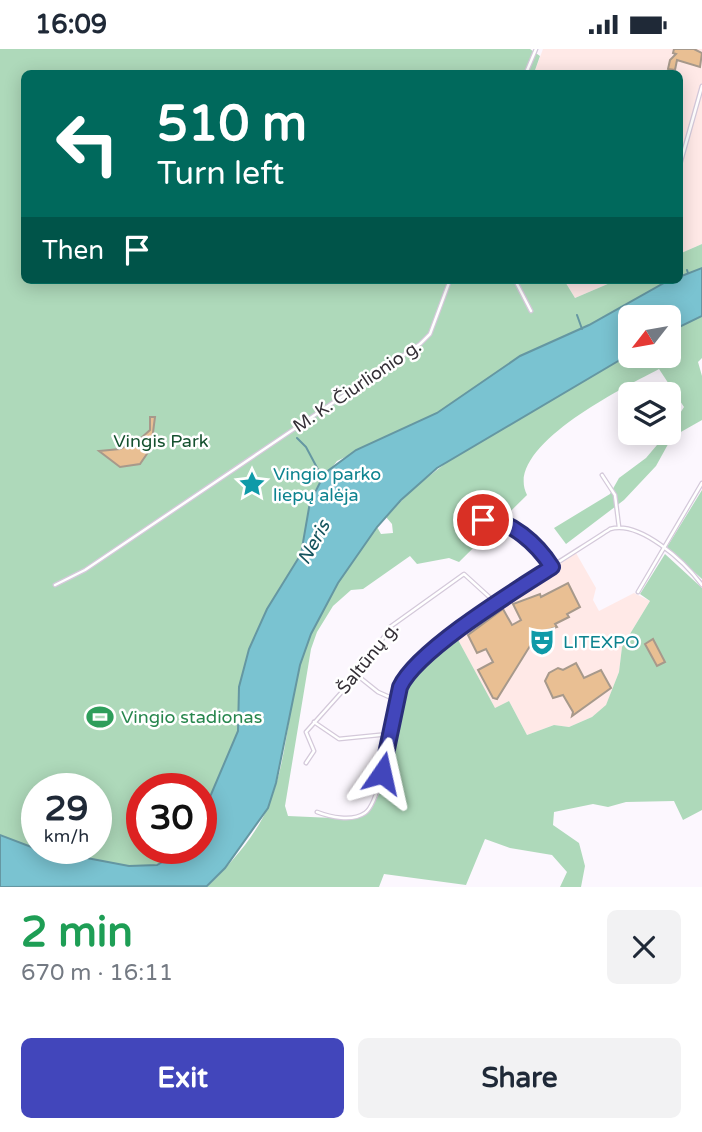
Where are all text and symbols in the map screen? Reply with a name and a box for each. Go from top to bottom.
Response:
text: 16:09 [35,9,107,40]
text: 510 m [157,95,307,154]
icon: left [42,98,133,189]
text: Turn left [157,155,284,193]
icon: arrive [118,231,156,269]
text: Then [42,235,104,266]
north arrow [618,305,681,367]
map controls [618,305,681,445]
street label: M. K. Čiurlionio g. [289,335,425,437]
button: layers [618,382,681,445]
park label: Vingis Park [113,430,209,452]
place label: Vingio parko liepų alėja [273,463,381,506]
place icon: Vingio parko liepų alėja [237,469,267,499]
pin [453,490,513,550]
icon: arrive [464,501,502,539]
water label: Neris [293,515,336,568]
street label: Šaltūnų g. [332,618,404,698]
theatre icon: LITEXPO [527,627,557,657]
place label: LITEXPO [563,631,640,653]
sports icon: Vingio stadionas [85,702,115,732]
place label: Vingio stadionas [121,706,262,728]
position arrow [345,736,419,810]
speed limit sign: 30 [126,773,217,864]
text: 29 [45,788,88,830]
text: km/h [44,825,89,847]
text: 2 min [21,907,133,958]
button: close [607,910,681,984]
text: 670 m · 16:11 [21,959,173,987]
button: Exit [21,1038,344,1118]
button: Share [358,1038,681,1118]

